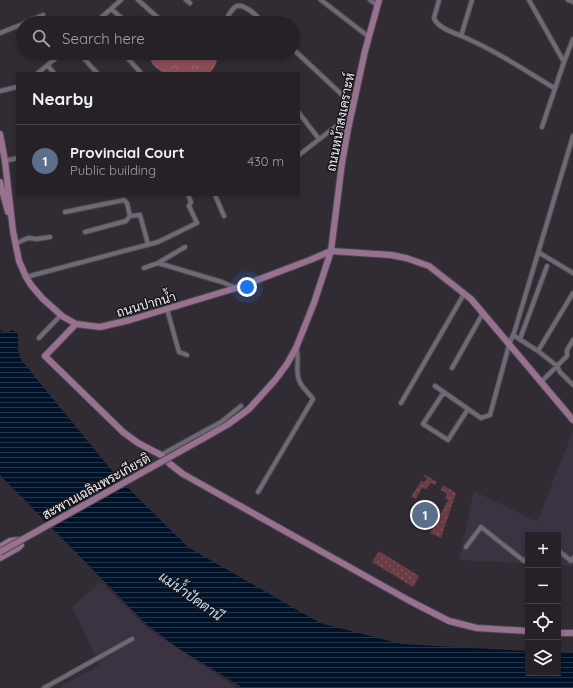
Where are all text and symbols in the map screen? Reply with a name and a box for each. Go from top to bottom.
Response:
search box [16,16,300,60]
icon: search [30,27,52,49]
text: Search here [62,29,145,48]
street label: ถนนหน้าสงเคราะห์ [322,71,357,173]
text: Nearby [32,88,93,109]
text: Provincial Court [70,143,185,162]
text: 1 [42,153,48,169]
text: 430 m [247,153,284,169]
text: Public building [70,162,156,178]
your location [237,277,257,297]
street label: ถนนปากน้ำ [113,284,178,320]
street label: สะพานเฉลิมพระเกียรติ [39,449,153,522]
pin: 1 [412,500,438,530]
map controls [525,532,561,676]
button: + [525,532,561,568]
water label: แม่น้ำปัตตานี [155,565,229,625]
button: − [525,568,561,604]
button: locate [525,604,561,640]
button: layers [525,640,561,676]

